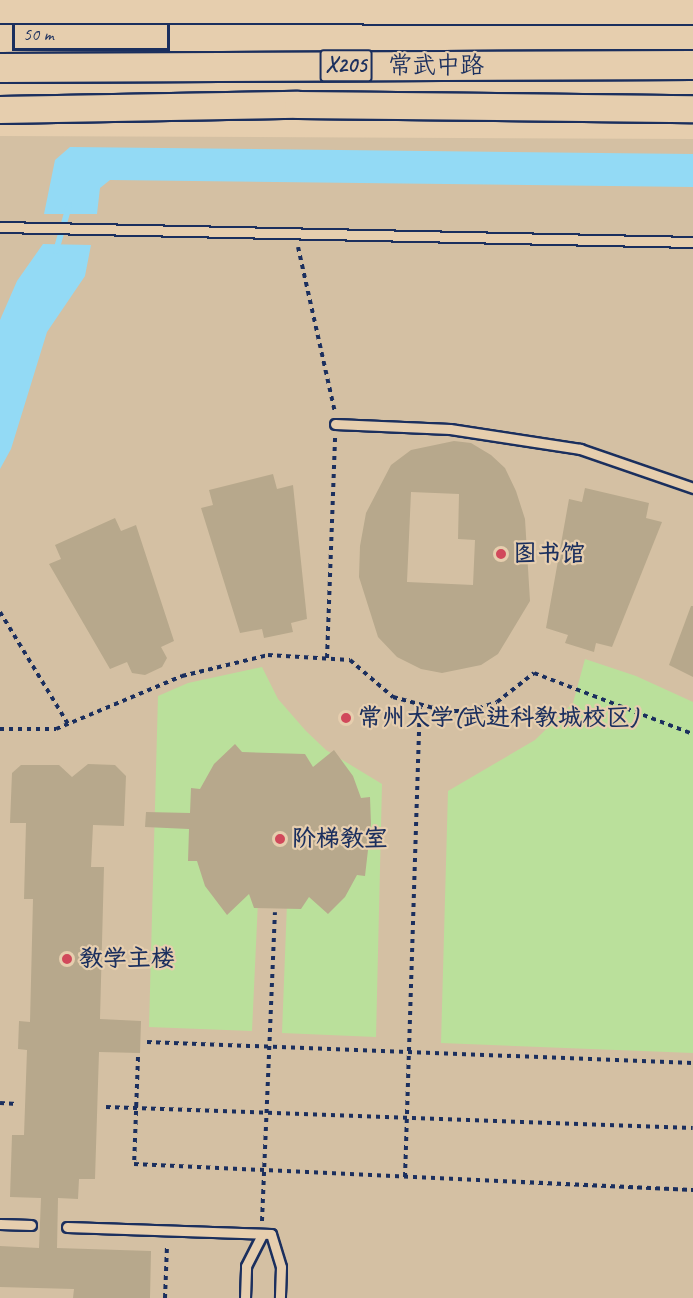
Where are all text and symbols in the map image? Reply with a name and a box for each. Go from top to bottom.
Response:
scale bar [15,12,172,50]
text: 50 m [23,23,54,45]
road number: X205 [319,47,373,85]
street label: 常武中路 [388,52,484,80]
place label: 图书馆 [513,540,585,568]
marker: 图书馆 [494,547,508,561]
place label: 常州大学(武进科教城校区) [358,704,638,732]
marker: 常州大学(武进科教城校区) [339,711,353,725]
place label: 阶梯教室 [292,825,388,853]
marker: 阶梯教室 [273,832,287,846]
place label: 教学主楼 [79,945,175,973]
marker: 教学主楼 [60,952,74,966]

